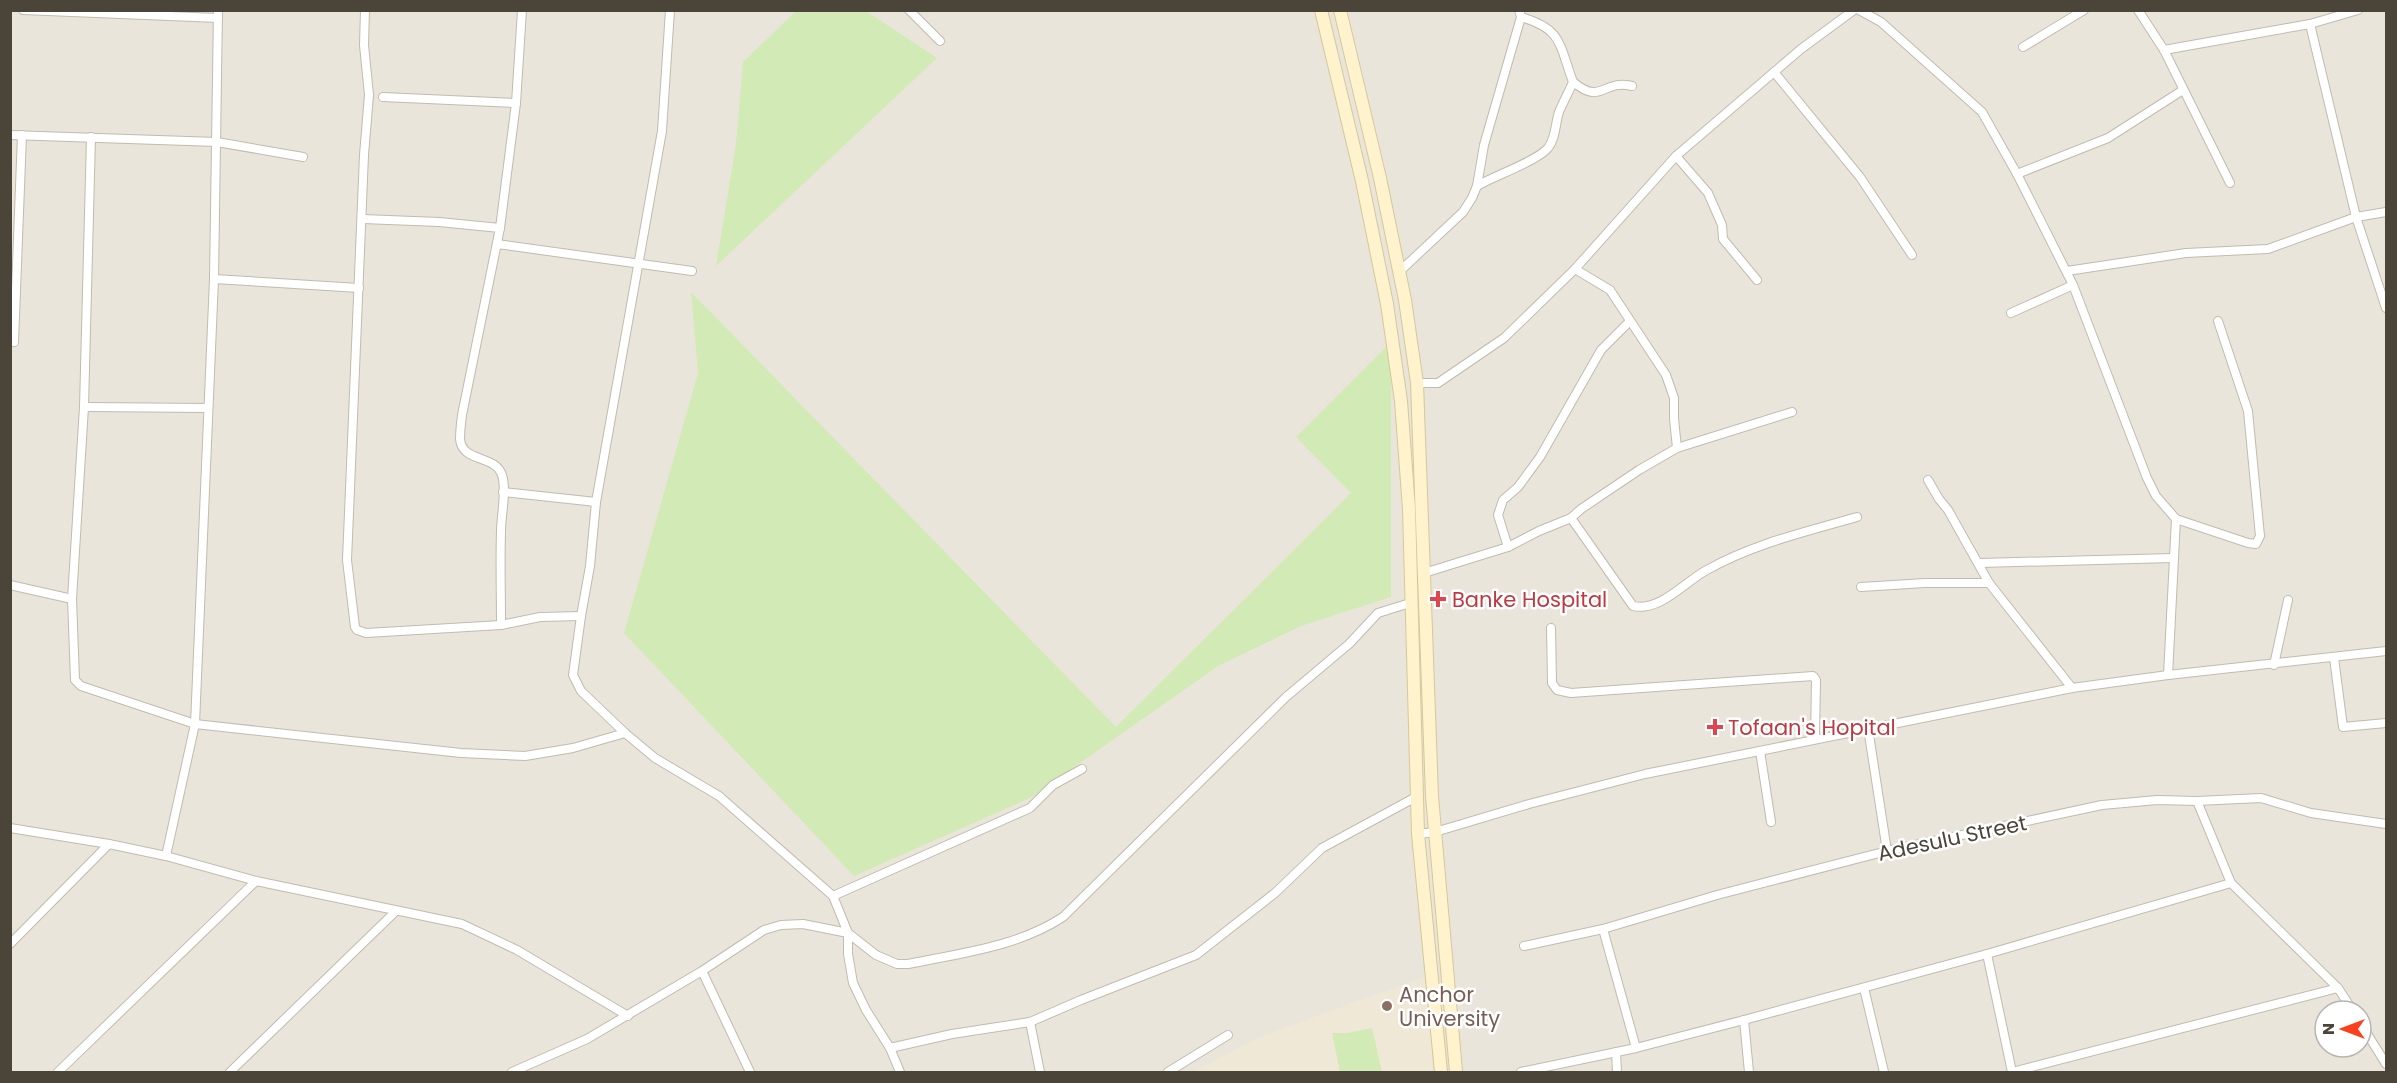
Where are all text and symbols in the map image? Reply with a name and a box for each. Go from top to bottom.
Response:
place label: Banke Hospital [1452,585,1607,614]
marker: Banke Hospital [1429,590,1447,608]
place label: Tofaan's Hopital [1728,713,1896,742]
marker: Tofaan's Hopital [1706,718,1724,736]
street label: Adesulu Street [1875,808,2029,868]
place label: Anchor University [1399,980,1500,1033]
marker: Anchor University [1380,999,1394,1013]
north arrow [2313,999,2373,1059]
text: N [2317,1023,2340,1035]

